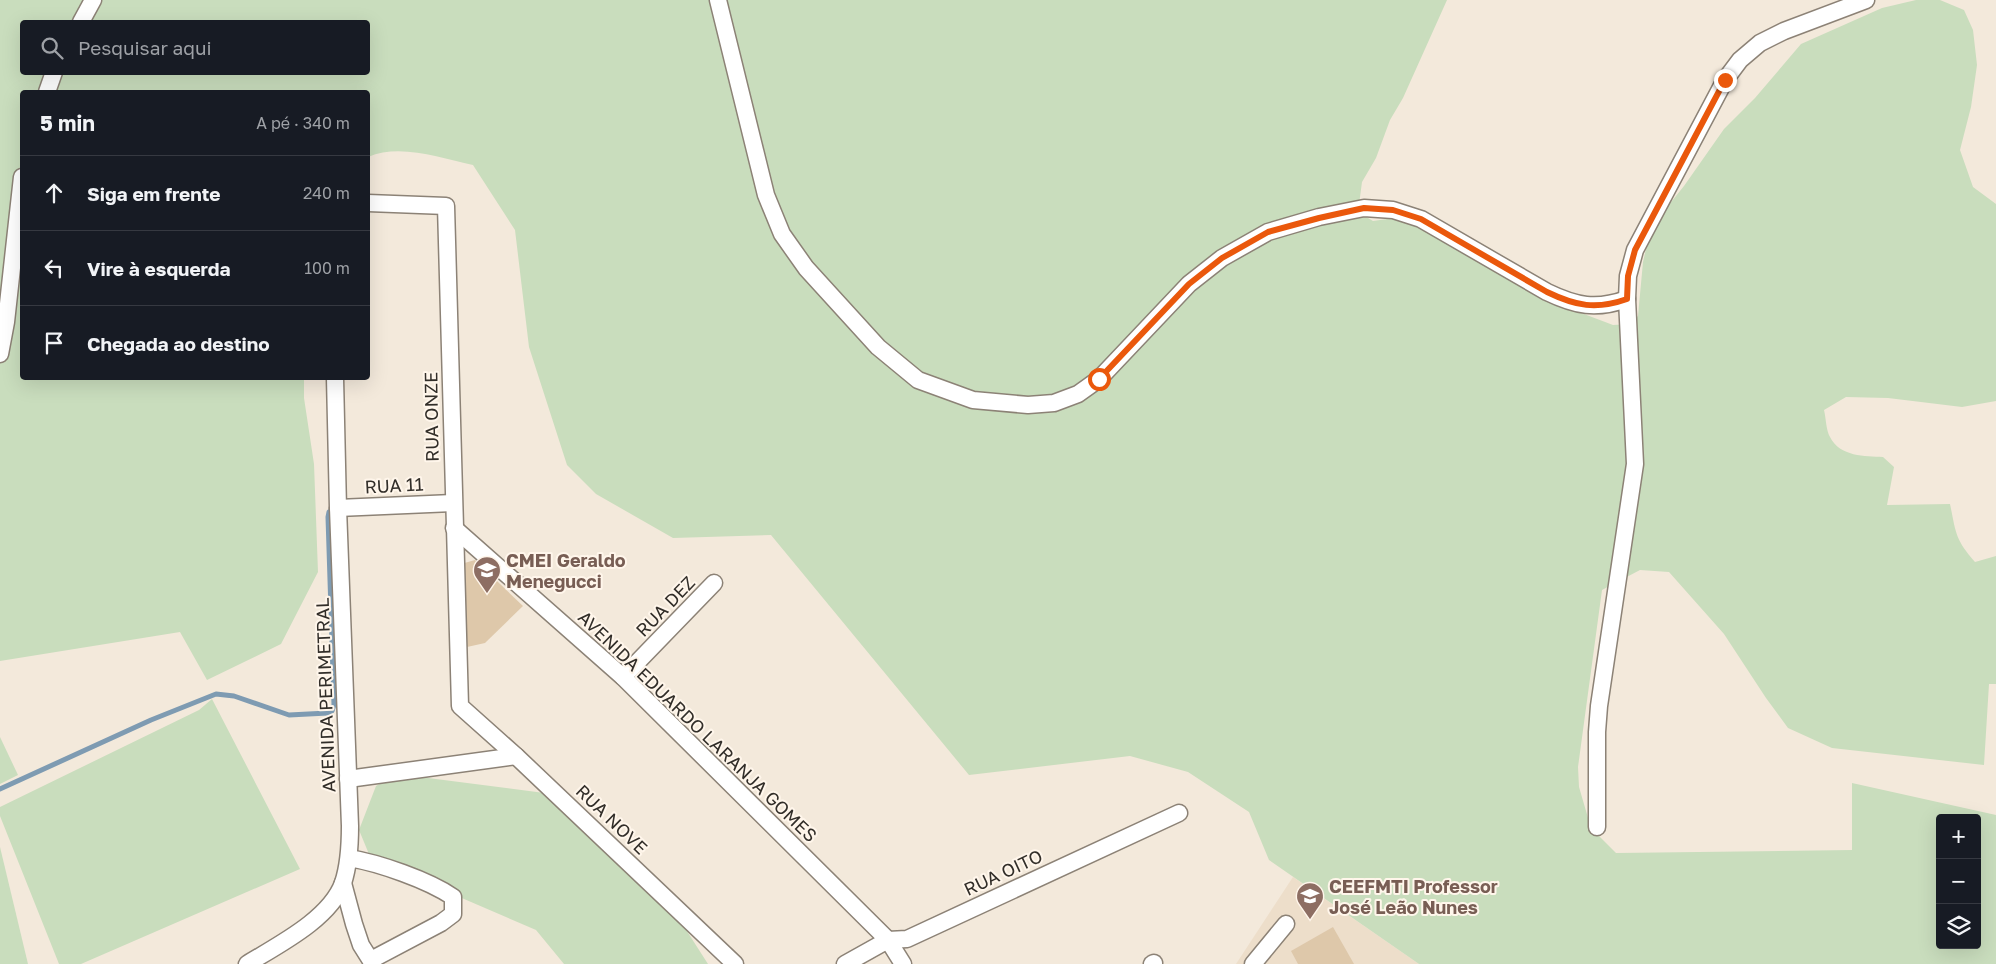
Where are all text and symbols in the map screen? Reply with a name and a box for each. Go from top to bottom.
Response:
search box [20,20,370,75]
icon: search [38,34,66,62]
text: Pesquisar aqui [78,36,212,59]
route end [1714,69,1737,92]
text: 5 min [40,110,95,136]
text: A pé · 340 m [256,113,350,133]
icon: ahead [40,179,68,207]
text: Siga em frente [87,182,221,205]
text: 240 m [303,183,350,203]
icon: left [40,254,68,282]
text: Vire à esquerda [87,257,230,280]
text: 100 m [304,258,350,278]
icon: arrive [40,329,68,357]
text: Chegada ao destino [87,332,270,355]
route start [1088,368,1111,391]
street label: RUA ONZE [419,372,443,462]
street label: RUA 11 [364,472,424,498]
place label: CMEI Geraldo Menegucci [506,549,626,592]
school or university icon: CMEI Geraldo Menegucci [472,555,502,594]
street label: RUA DEZ [631,571,699,641]
street label: AVENIDA PERIMETRAL [311,597,339,793]
street label: AVENIDA EDUARDO LARANJA GOMES [574,606,822,846]
street label: RUA NOVE [572,780,652,858]
map controls [1936,814,1981,949]
button: + [1936,814,1981,859]
street label: RUA OITO [960,844,1046,900]
button: − [1936,859,1981,904]
place label: CEEFMTI Professor José Leão Nunes [1329,875,1498,918]
school or university icon: CEEFMTI Professor José Leão Nunes [1295,881,1325,920]
button: layers [1936,904,1981,949]

